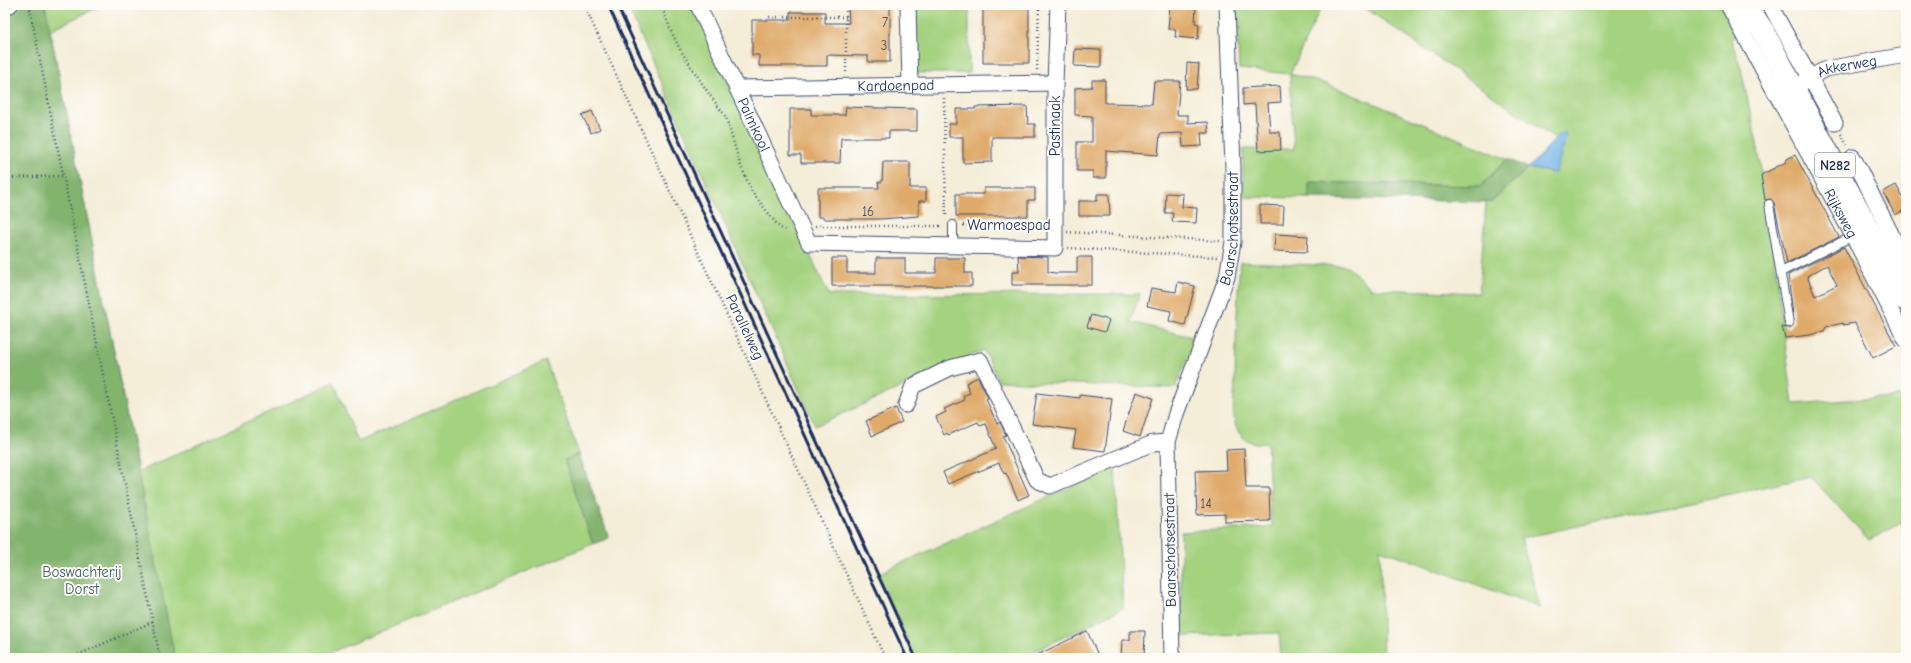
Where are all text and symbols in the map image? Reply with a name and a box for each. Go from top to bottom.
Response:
house number: 7 [882,15,888,30]
house number: 3 [881,38,887,53]
street label: Akkerweg [1814,51,1878,81]
street label: Kardoenpad [857,76,935,95]
street label: Palmkool [734,95,774,154]
street label: Pastinaak [1046,95,1064,156]
road number: N282 [1815,153,1855,177]
street label: Baarschotsestraat [1216,171,1242,288]
street label: Rijksweg [1820,186,1861,241]
house number: 16 [862,204,874,219]
street label: Warmoespad [967,216,1051,234]
street label: Parallelweg [722,291,768,363]
street label: Baarschotsestraat [1160,492,1180,607]
house number: 14 [1200,496,1212,511]
park label: Boswachterij Dorst [42,563,122,598]

